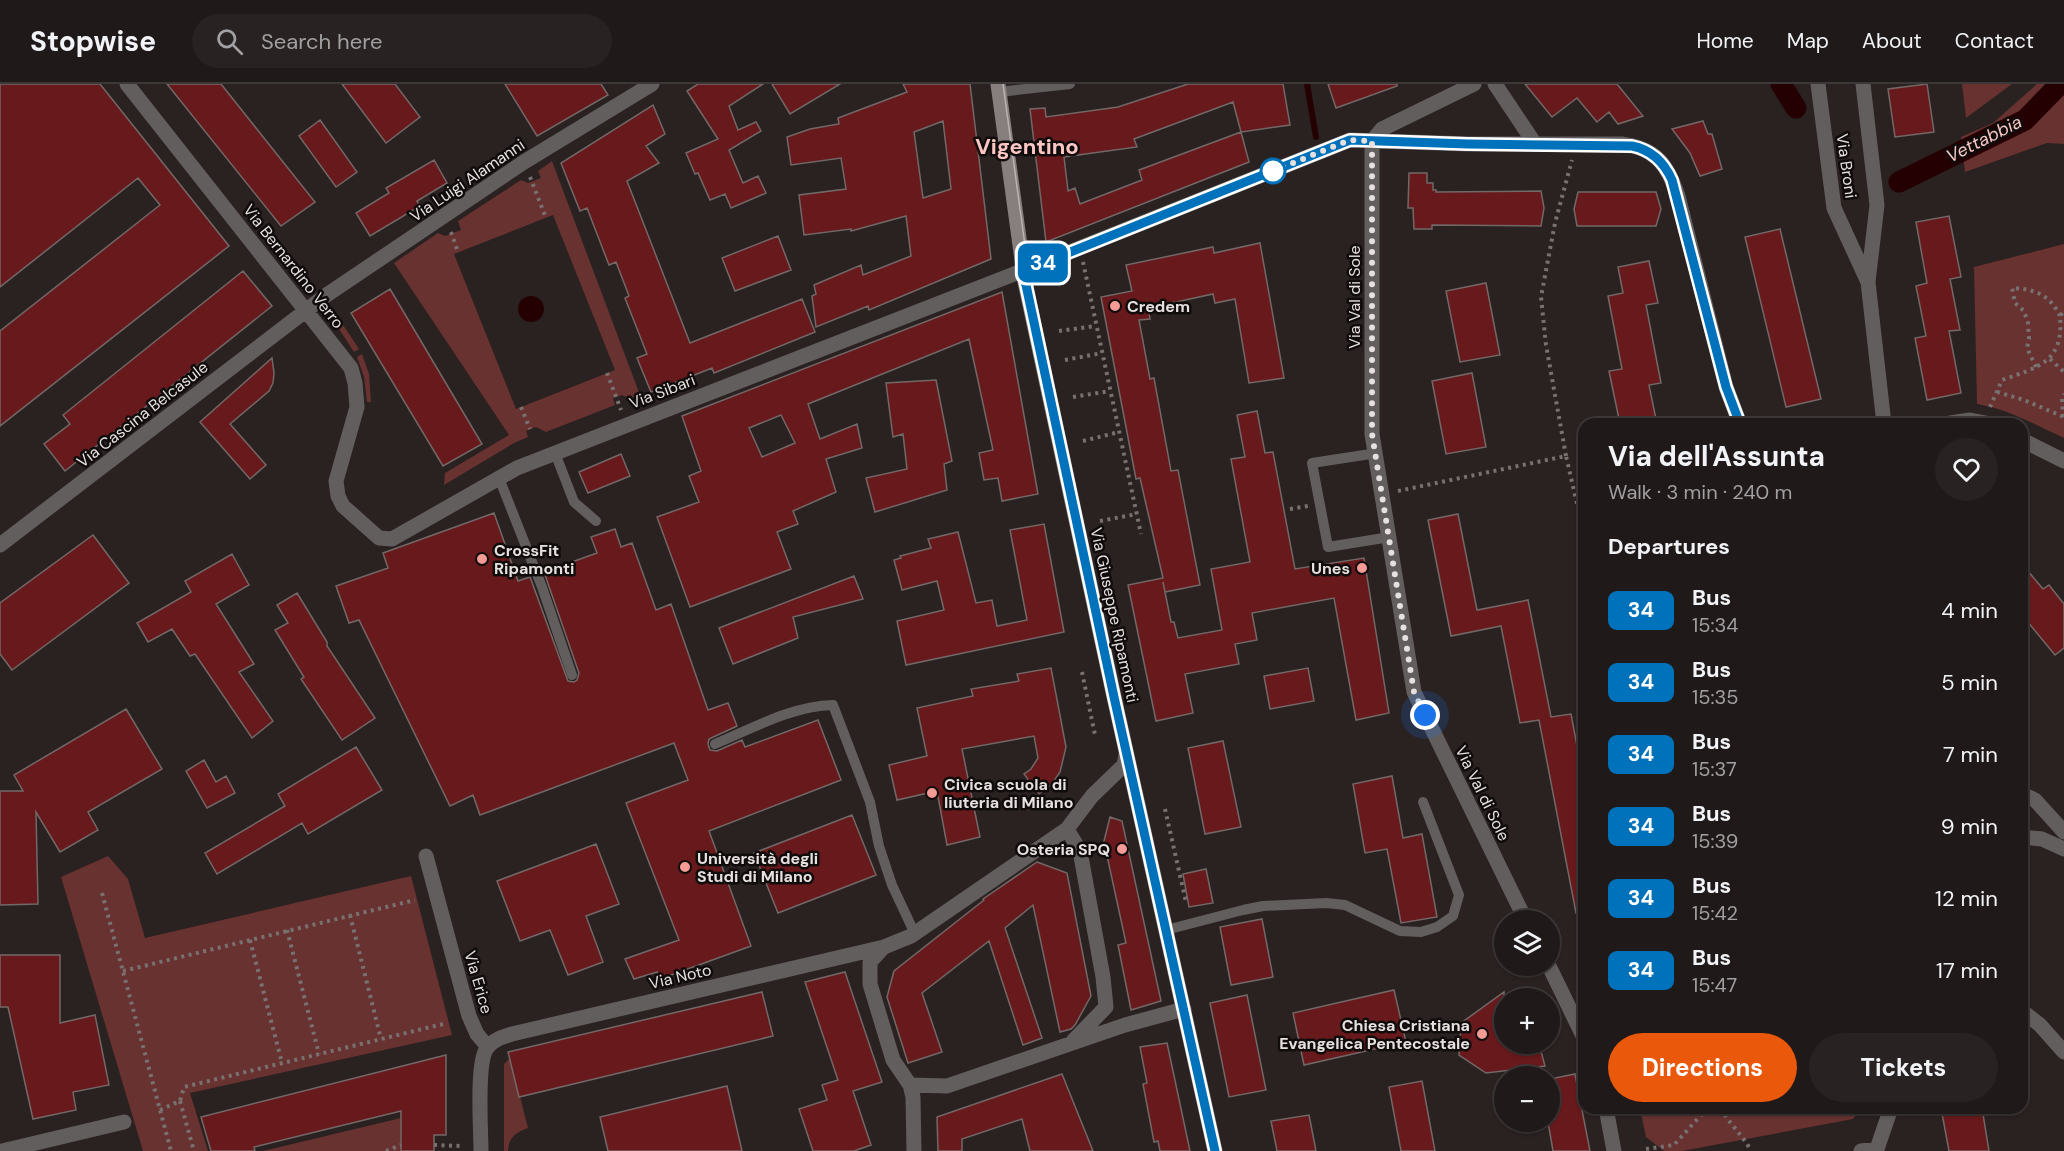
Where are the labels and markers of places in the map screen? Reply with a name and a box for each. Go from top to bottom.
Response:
unlabelled marker [1260,158,1286,184]
place label: Credem [1127,296,1190,317]
marker: Credem [1108,299,1122,313]
place label: CrossFit Ripamonti [494,540,574,579]
marker: CrossFit Ripamonti [475,552,489,566]
place label: Unes [1311,558,1350,579]
marker: Unes [1355,561,1369,575]
place label: Civica scuola di liuteria di Milano [944,774,1073,813]
marker: Civica scuola di liuteria di Milano [925,786,939,800]
place label: Osteria SPQ [1017,839,1110,860]
marker: Osteria SPQ [1115,842,1129,856]
place label: Università degli Studi di Milano [697,848,818,887]
marker: Università degli Studi di Milano [678,860,692,874]
place label: Chiesa Cristiana Evangelica Pentecostale [1279,1015,1470,1054]
marker: Chiesa Cristiana Evangelica Pentecostale [1475,1027,1489,1041]

